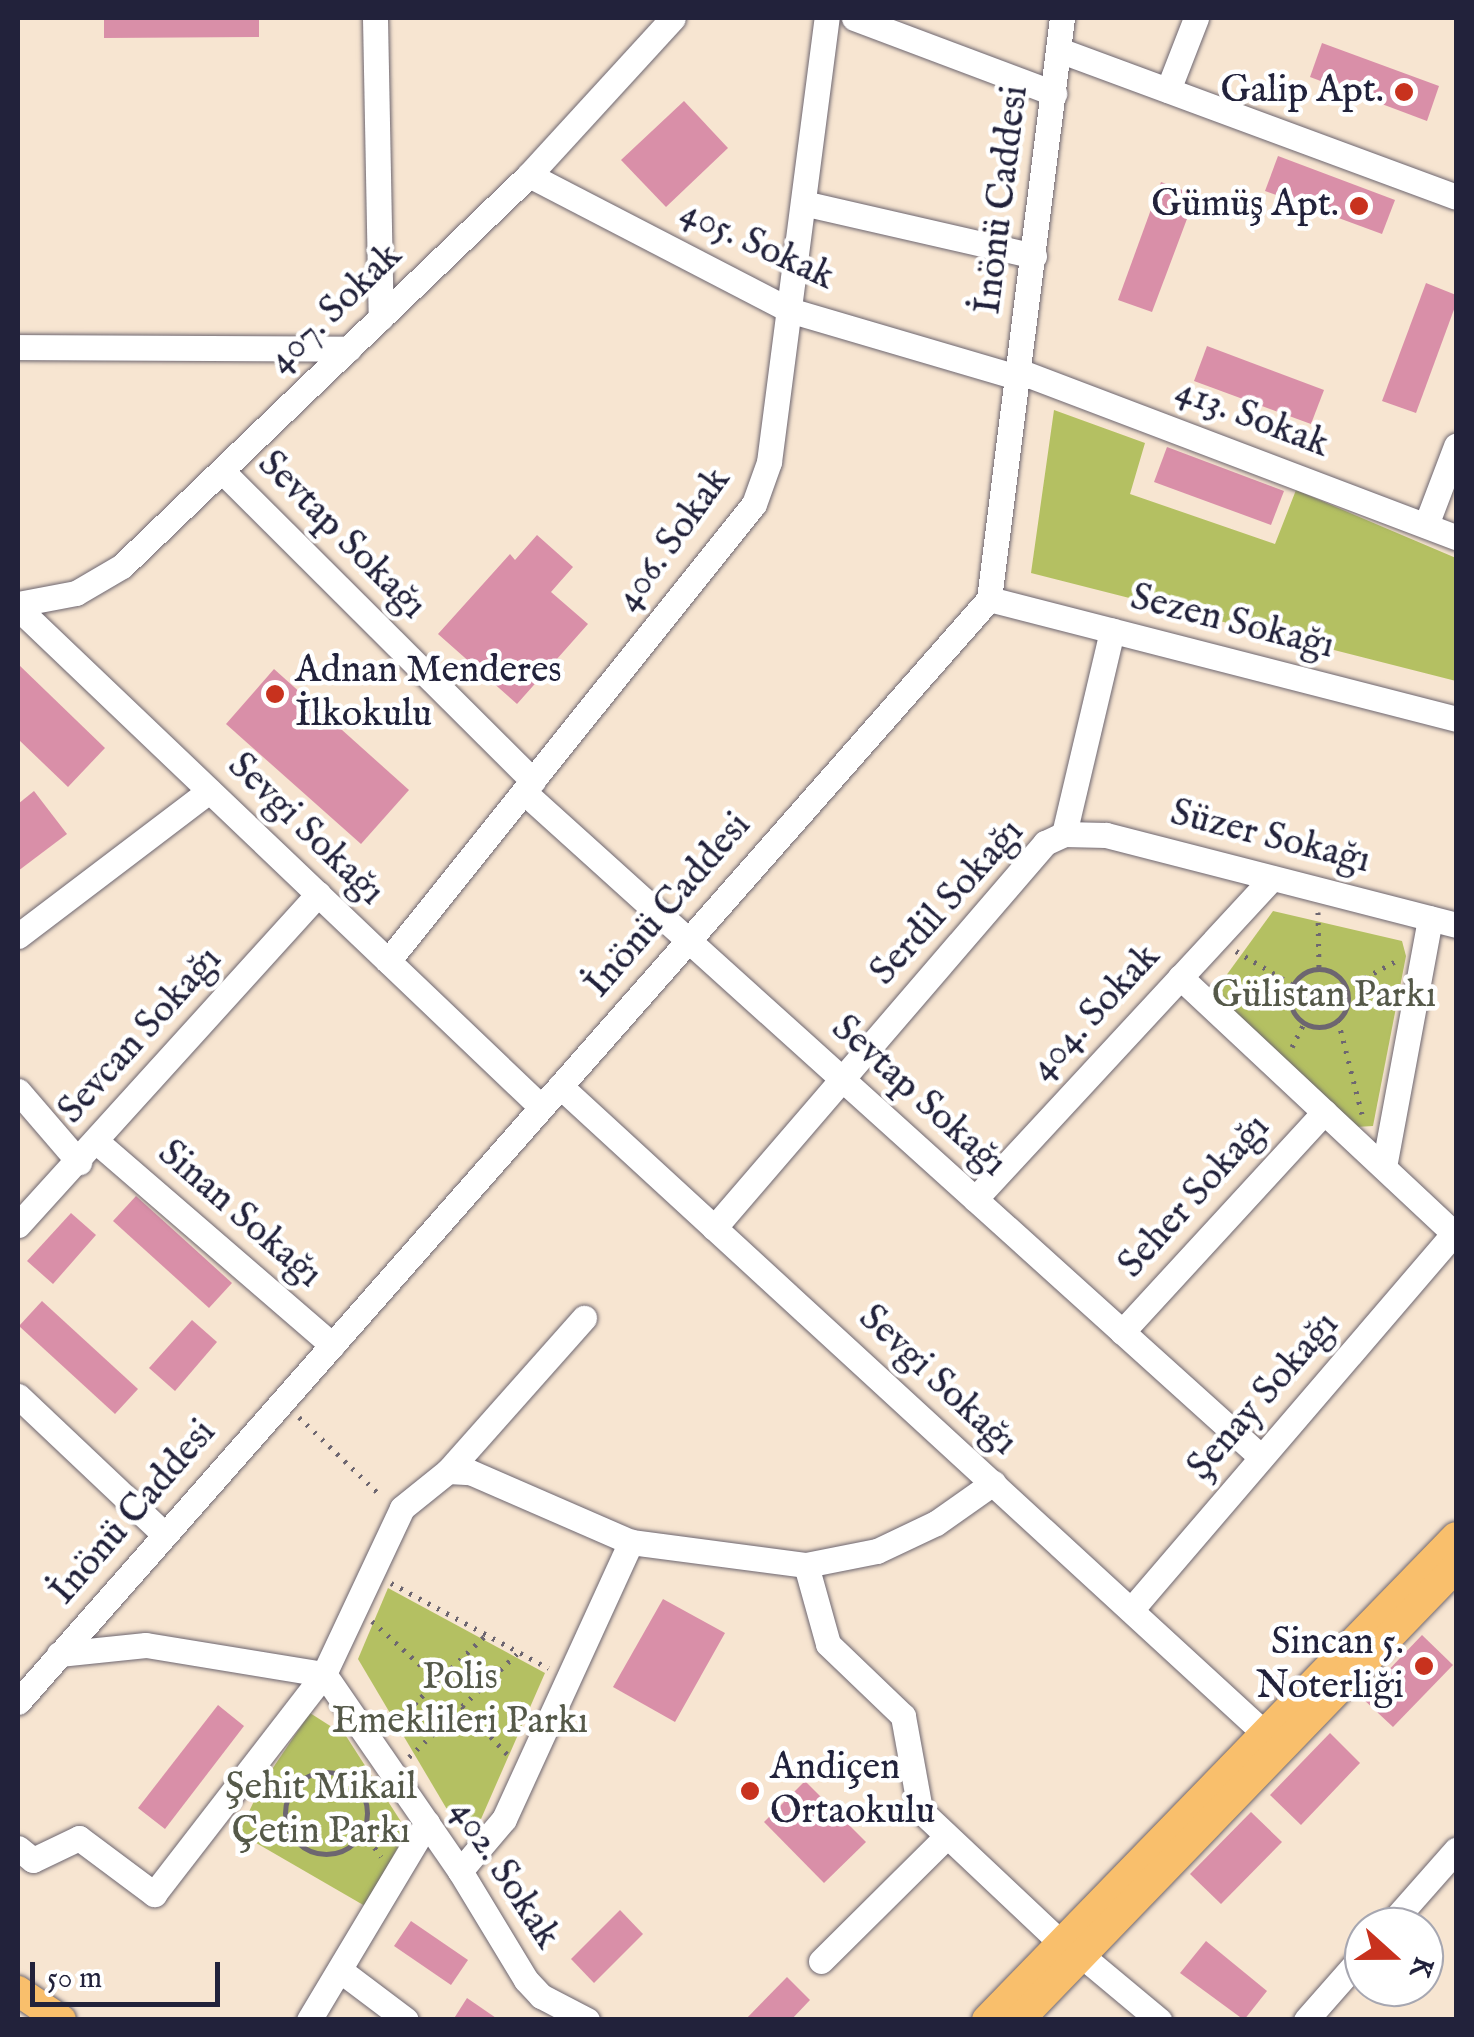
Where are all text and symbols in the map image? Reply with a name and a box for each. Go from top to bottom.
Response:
place label: Galip Apt. [1221,69,1384,115]
marker: Galip Apt. [1393,81,1415,103]
street label: İnönü Caddesi [966,83,1040,317]
place label: Gümüş Apt. [1151,183,1339,229]
street label: 405. Sokak [673,191,841,301]
marker: Gümüş Apt. [1348,195,1370,217]
street label: 407. Sokak [260,234,412,384]
street label: 413. Sokak [1169,369,1335,469]
street label: Sevtap Sokağı [247,442,435,630]
street label: 406. Sokak [607,459,741,621]
street label: Sezen Sokağı [1126,576,1338,670]
place label: Adnan Menderes İlkokulu [295,649,562,738]
marker: Adnan Menderes İlkokulu [264,683,286,705]
street label: Sevgi Sokağı [217,744,393,916]
street label: Süzer Sokağı [1166,791,1374,885]
street label: İnönü Caddesi [576,804,762,1008]
street label: Serdil Sokağı [862,811,1034,995]
street label: 404. Sokak [1021,935,1171,1091]
street label: Sevcan Sokağı [50,938,232,1134]
park label: Gülistan Parkı [1212,974,1436,1020]
street label: Sevtap Sokağı [821,1007,1015,1187]
street label: Seher Sokağı [1110,1106,1280,1288]
street label: Sinan Sokağı [148,1131,330,1299]
street label: Sevgi Sokağı [848,1296,1026,1466]
street label: Şenay Sokağı [1179,1304,1349,1490]
street label: İnönü Caddesi [41,1411,227,1615]
place label: Sincan 5. Noterliği [1256,1621,1404,1710]
marker: Sincan 5. Noterliği [1413,1655,1435,1677]
park label: Polis Emeklileri Parkı [332,1656,588,1746]
place label: Andiçen Ortaokulu [770,1746,935,1836]
park label: Şehit Mikail Çetin Parkı [225,1766,417,1856]
marker: Andiçen Ortaokulu [739,1780,761,1802]
street label: 402. Sokak [439,1792,569,1958]
north arrow [1344,1907,1444,2007]
scale bar [35,1942,225,2004]
text: K [1401,1951,1441,1983]
text: 50 m [47,1960,102,1998]

